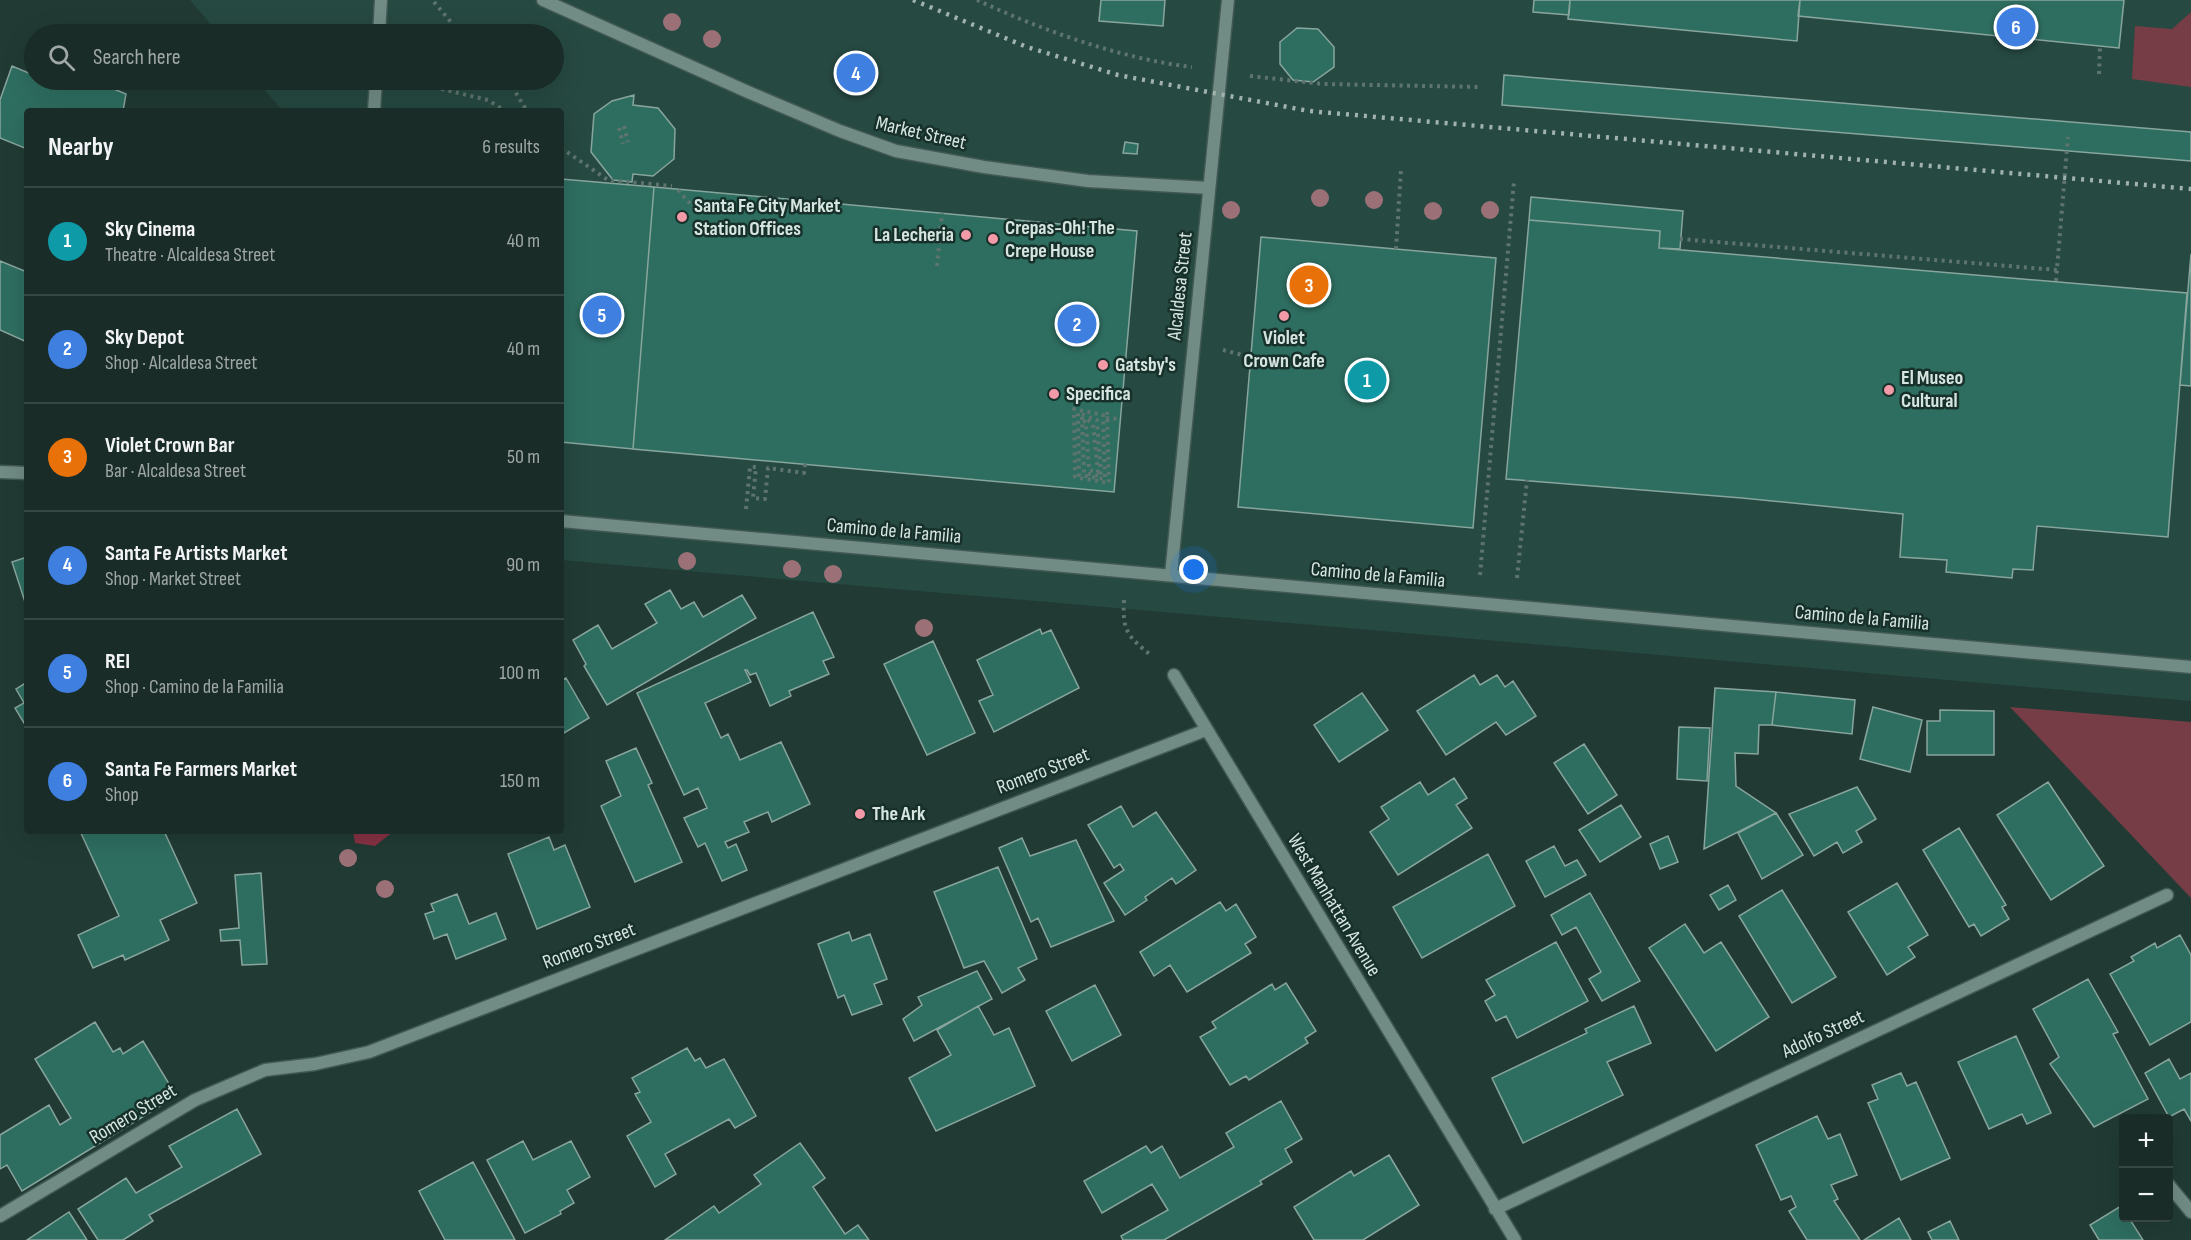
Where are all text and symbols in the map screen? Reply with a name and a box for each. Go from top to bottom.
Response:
pin: 6 [1996,4,2036,50]
search box [24,24,564,90]
icon: search [45,41,78,74]
text: Search here [93,44,180,71]
pin: 4 [836,50,876,96]
street label: Market Street [873,111,969,155]
text: Nearby [48,132,114,163]
text: 6 results [482,135,540,159]
place label: Santa Fe City Market Station Offices [694,194,841,241]
marker: Santa Fe City Market Station Offices [675,210,689,224]
text: Sky Cinema [105,216,195,243]
place label: Crepas-Oh! The Crepe House [1005,216,1115,263]
place label: La Lecheria [874,223,954,247]
marker: La Lecheria [959,228,973,242]
text: 1 [64,229,71,253]
text: 40 m [507,229,540,253]
street label: Alcaldesa Street [1162,231,1198,342]
marker: Crepas-Oh! The Crepe House [986,232,1000,246]
text: Theatre · Alcaldesa Street [105,243,275,267]
pin: 3 [1290,262,1328,308]
pin: 5 [582,292,622,338]
pin: 2 [1058,302,1096,346]
marker: Violet Crown Cafe [1277,309,1291,323]
text: Sky Depot [105,324,184,351]
place label: Violet Crown Cafe [1243,326,1325,373]
text: 2 [63,337,72,361]
text: 40 m [507,337,540,361]
text: Shop · Alcaldesa Street [105,351,257,375]
place label: Gatsby's [1115,353,1176,377]
marker: Gatsby's [1096,358,1110,372]
pin: 1 [1348,358,1386,403]
place label: El Museo Cultural [1901,366,1963,413]
place label: Specifica [1066,382,1131,406]
marker: El Museo Cultural [1882,383,1896,397]
marker: Specifica [1047,387,1061,401]
text: Violet Crown Bar [105,432,234,459]
text: 3 [63,445,72,469]
text: 50 m [507,445,540,469]
text: Bar · Alcaldesa Street [105,459,246,483]
street label: Camino de la Familia [826,513,962,549]
text: Santa Fe Artists Market [105,540,287,567]
text: 4 [63,553,72,577]
text: 90 m [506,553,540,577]
your location [1179,555,1208,584]
street label: Camino de la Familia [1310,557,1446,593]
text: Shop · Market Street [105,567,241,591]
street label: Camino de la Familia [1794,600,1930,636]
text: REI [105,648,130,675]
text: 5 [63,661,72,685]
text: 100 m [499,661,540,685]
text: Shop · Camino de la Familia [105,675,284,699]
street label: Romero Street [993,742,1093,800]
text: Santa Fe Farmers Market [105,756,297,783]
text: 6 [63,769,72,793]
text: 150 m [500,769,540,793]
text: Shop [105,783,139,807]
place label: The Ark [872,802,926,826]
marker: The Ark [853,807,867,821]
street label: West Manhattan Avenue [1282,829,1386,981]
street label: Romero Street [539,917,639,975]
street label: Adolfo Street [1777,1005,1868,1064]
street label: Romero Street [85,1079,181,1149]
map controls [2119,1114,2173,1222]
button: + [2119,1114,2173,1168]
button: − [2119,1168,2173,1222]

